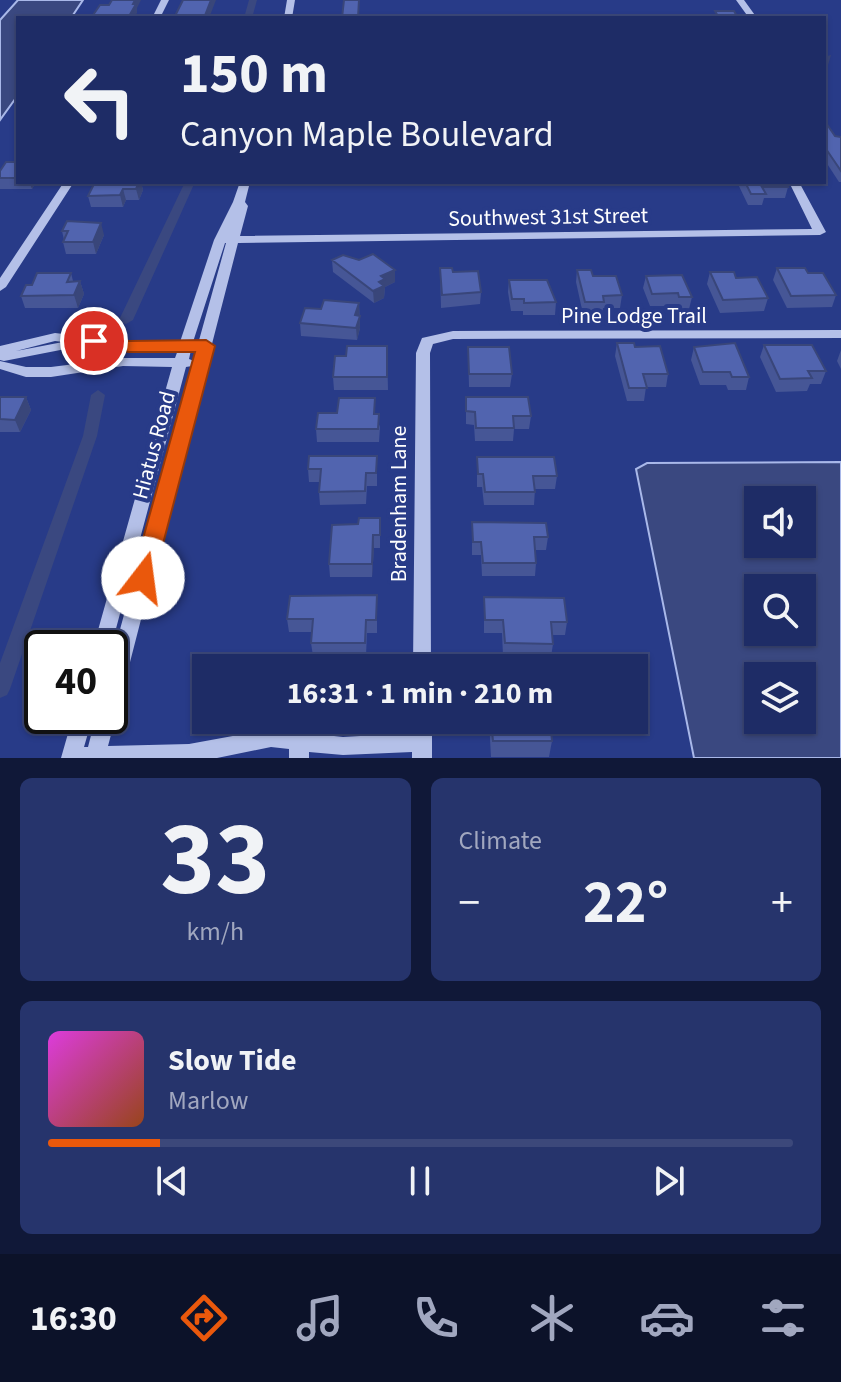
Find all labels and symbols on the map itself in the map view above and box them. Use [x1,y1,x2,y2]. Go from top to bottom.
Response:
street label: Southwest 31st Street [448,199,649,235]
street label: Pine Lodge Trail [561,300,707,332]
pin [60,307,128,375]
street label: Hiatus Road [124,388,184,503]
street label: Bradenham Lane [383,426,415,582]
position arrow [101,536,185,620]
speed limit sign: 40 [24,630,128,734]

